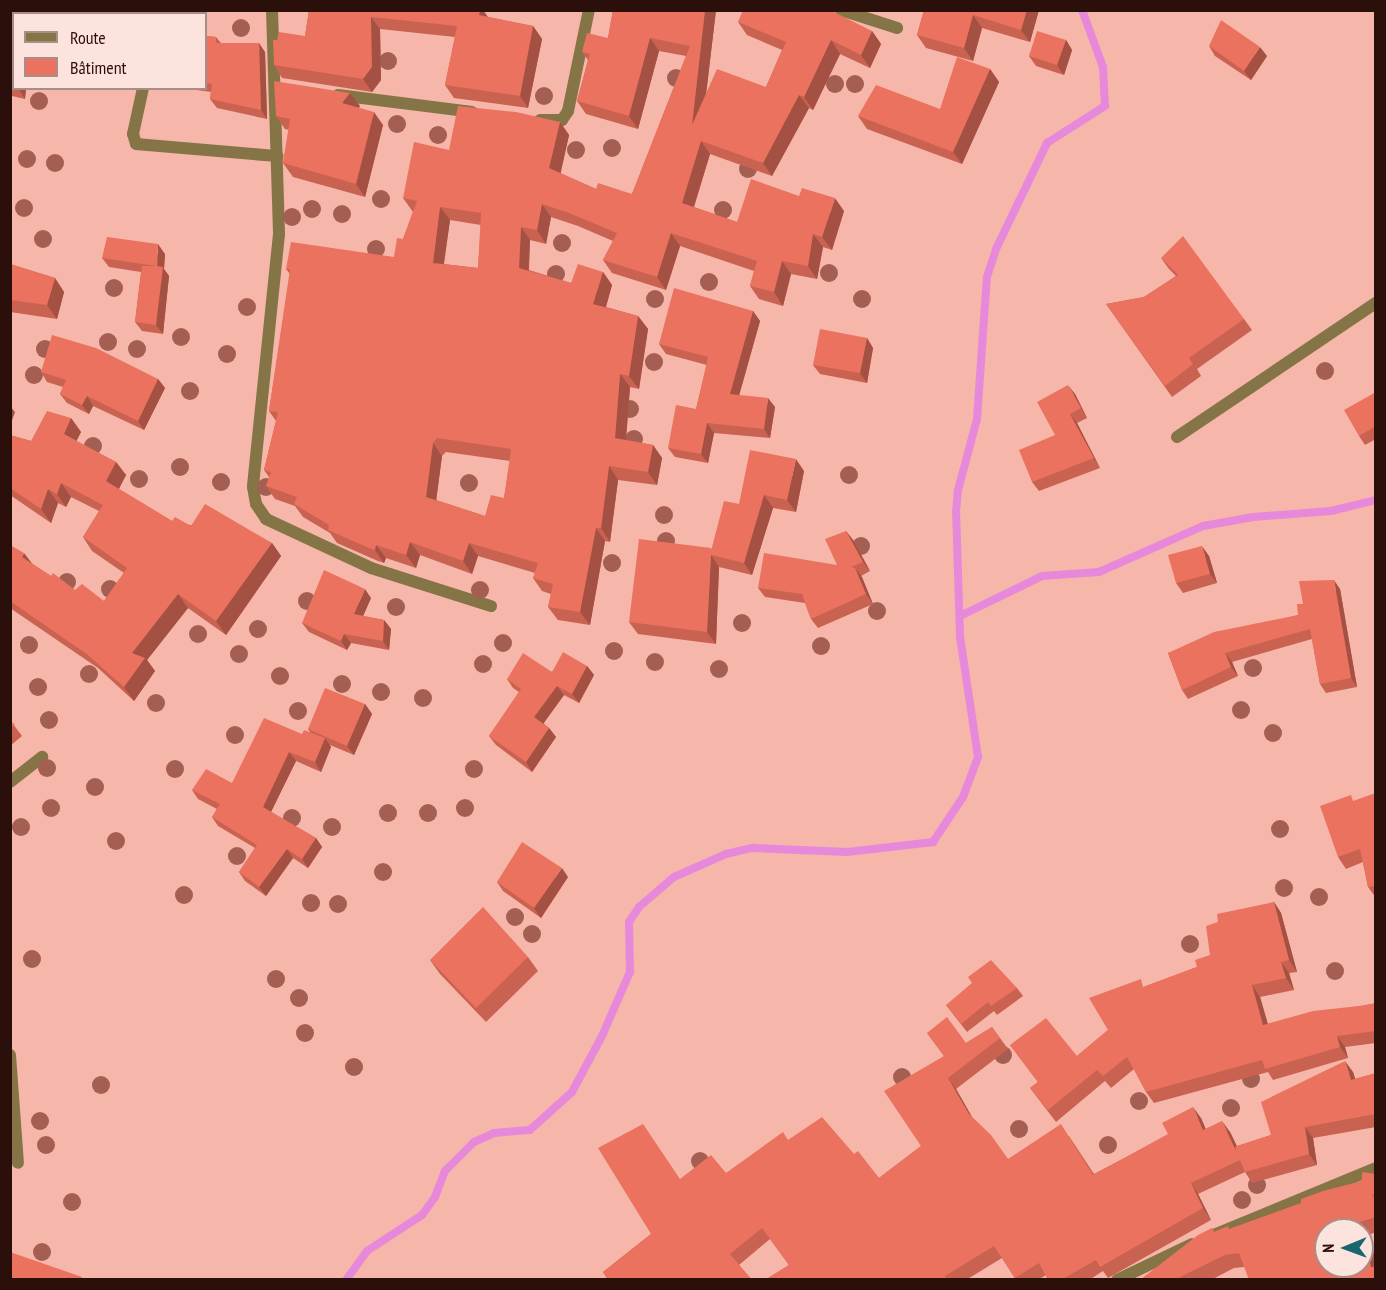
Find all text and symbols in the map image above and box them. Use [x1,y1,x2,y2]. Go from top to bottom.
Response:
legend [12,12,207,90]
text: Route [70,26,106,49]
text: Bâtiment [70,56,127,79]
north arrow [1314,1218,1374,1278]
text: N [1318,1244,1338,1253]

